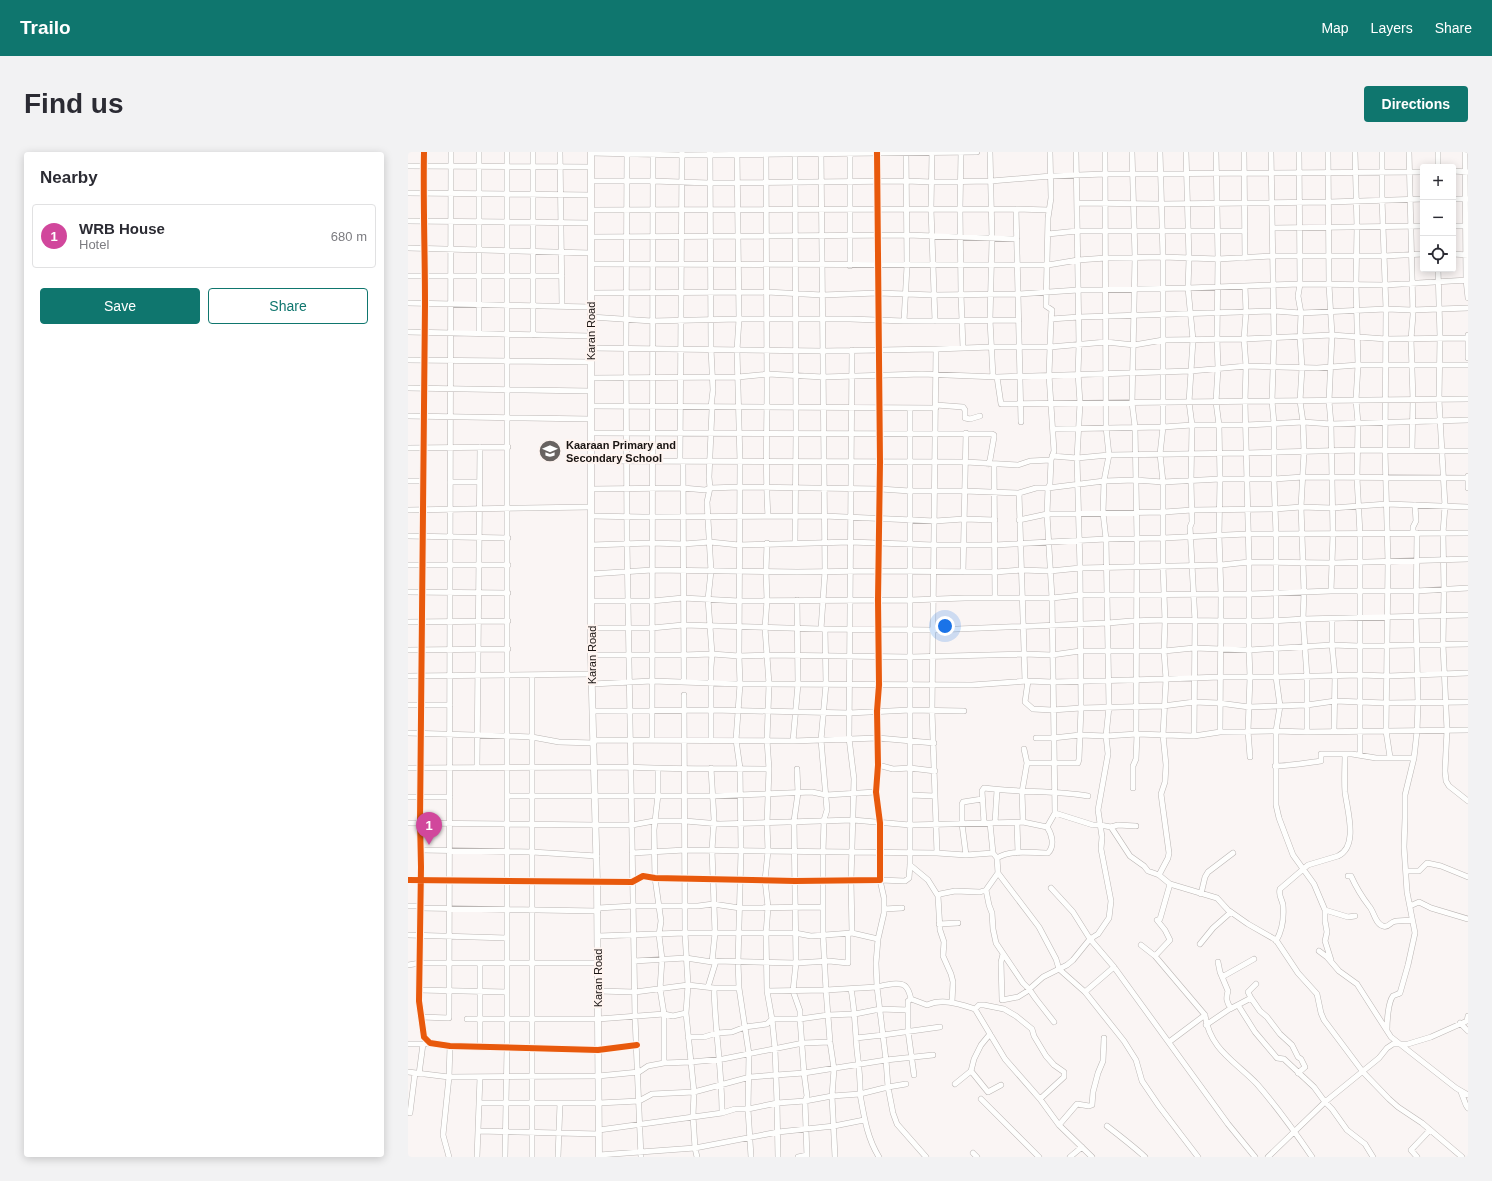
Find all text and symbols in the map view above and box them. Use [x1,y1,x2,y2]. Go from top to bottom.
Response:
text: Trailo [20,17,71,38]
text: Map [1321,20,1349,36]
text: Layers [1371,20,1413,36]
text: Share [1435,20,1472,36]
button: Directions [1364,86,1468,122]
text: Find us [24,88,124,119]
map controls [1420,164,1456,272]
button: + [1420,164,1456,200]
text: Nearby [40,168,98,187]
button: − [1420,200,1456,236]
text: WRB House [79,220,165,237]
text: 1 [50,229,58,244]
text: 680 m [331,229,367,244]
button: locate [1420,236,1456,272]
text: Hotel [79,237,109,252]
button: Save [40,288,200,324]
button: Share [208,288,368,324]
street label: Karan Road [585,302,597,360]
school or university icon: Kaaraan Primary and Secondary School [537,438,563,464]
place label: Kaaraan Primary and Secondary School [566,439,676,464]
your location [935,616,955,636]
street label: Karan Road [586,626,598,684]
pin: 1 [416,812,442,845]
street label: Karan Road [592,949,604,1007]

